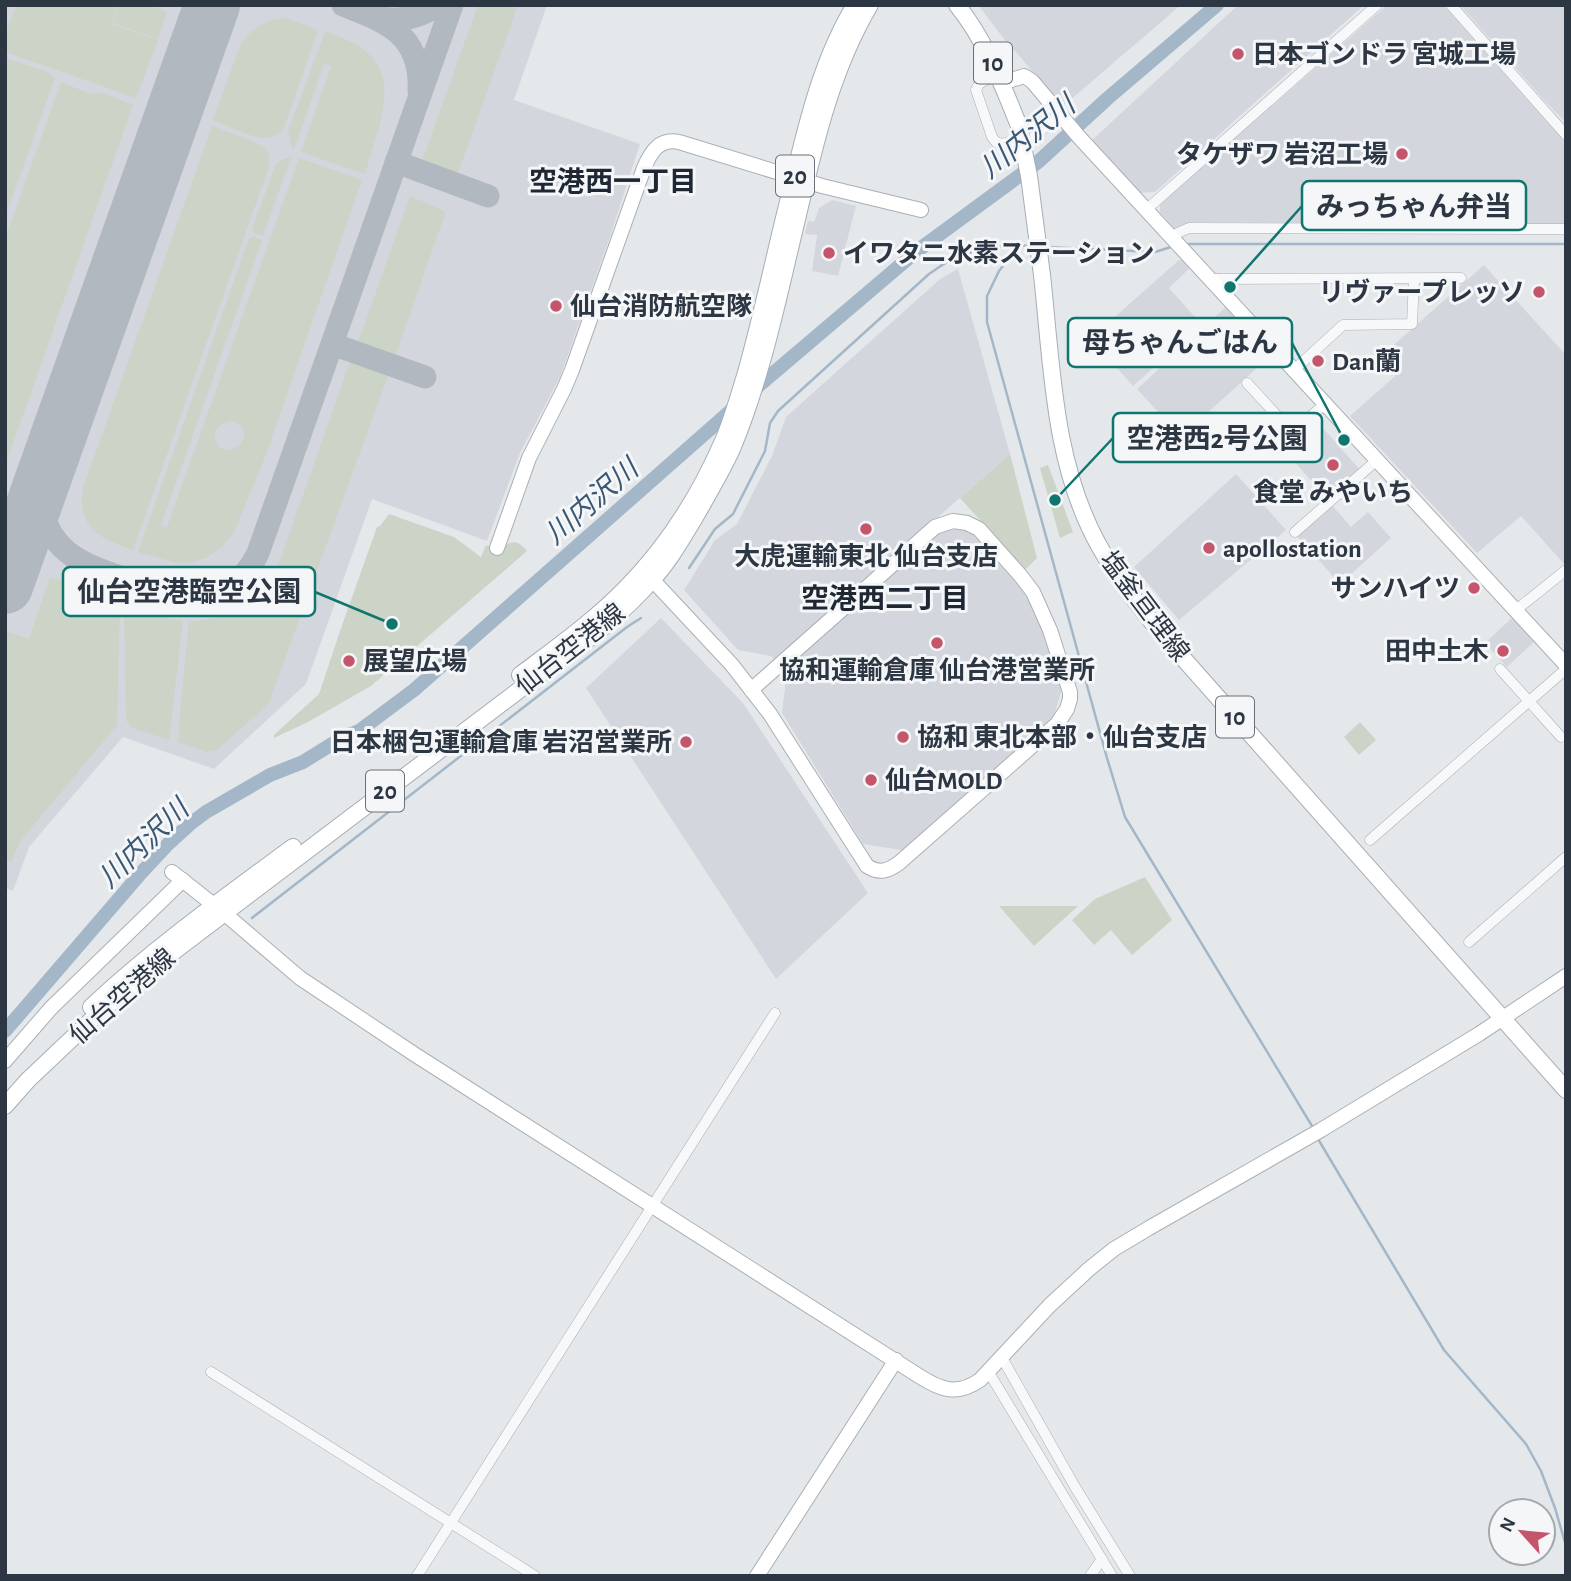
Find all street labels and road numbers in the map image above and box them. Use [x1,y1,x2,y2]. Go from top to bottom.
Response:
road number: 10 [974,42,1012,84]
road number: 20 [776,156,814,196]
street label: 塩釜亘理線 [1095,546,1195,666]
street label: 仙台空港線 [511,599,630,700]
road number: 10 [1216,696,1254,738]
road number: 20 [366,770,404,812]
street label: 仙台空港線 [64,944,180,1049]

